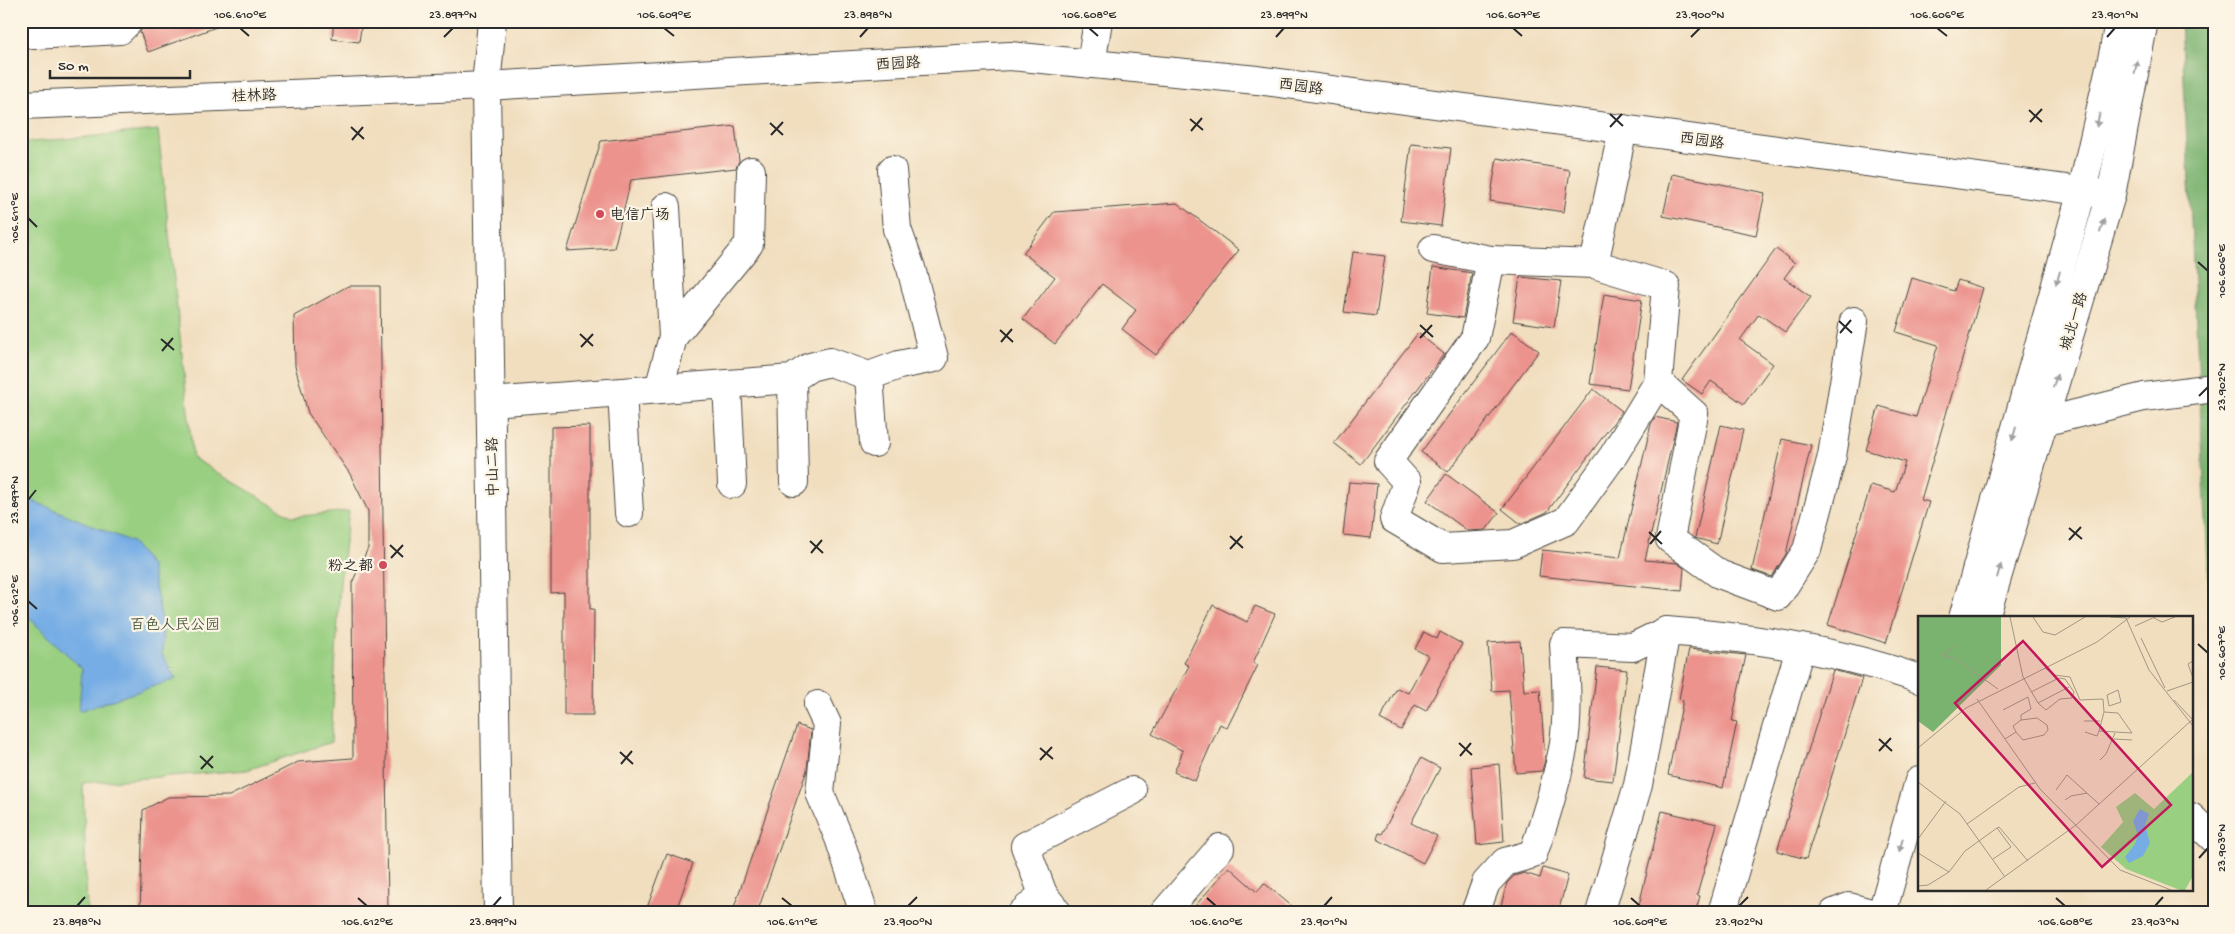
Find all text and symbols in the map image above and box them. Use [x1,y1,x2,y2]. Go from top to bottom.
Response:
text: 106.610°E [213,9,267,23]
text: 23.897°N [429,9,477,23]
text: 106.609°E [636,9,691,23]
text: 23.898°N [844,9,892,23]
text: 106.608°E [1061,9,1116,23]
text: 23.899°N [1260,9,1308,23]
text: 106.607°E [1485,9,1540,23]
text: 23.900°N [1676,9,1725,23]
text: 106.606°E [1909,9,1964,23]
text: 23.901°N [2092,9,2139,23]
scale bar [50,48,190,80]
street label: 西园路 [875,55,921,75]
text: 50 m [58,58,89,76]
one-way arrow [2132,59,2140,75]
street label: 西园路 [1277,76,1324,100]
street label: 桂林路 [231,86,277,107]
one-way arrow [2094,113,2102,128]
street label: 西园路 [1678,130,1725,154]
text: 106.611°E [9,192,23,244]
place label: 电信广场 [610,207,670,225]
marker: 电信广场 [594,208,606,220]
one-way arrow [2098,218,2106,233]
text: 106.606°E [2216,244,2230,299]
one-way arrow [2053,270,2061,285]
street label: 城北一路 [2058,290,2092,353]
text: 23.902°N [2216,363,2230,411]
one-way arrow [2051,374,2059,389]
one-way arrow [2009,427,2017,442]
street label: 中山二路 [484,437,504,497]
text: 23.897°N [9,476,23,524]
place label: 粉之都 [328,558,373,576]
marker: 粉之都 [377,559,389,571]
one-way arrow [1995,563,2003,579]
text: 106.612°E [9,575,23,628]
inset map [1918,616,2192,892]
park label: 百色人民公园 [130,617,220,635]
text: 106.607°E [2216,626,2230,681]
text: 23.903°N [2216,824,2230,872]
one-way arrow [1897,837,1905,852]
text: 23.898°N [53,916,101,930]
text: 106.612°E [340,916,393,930]
text: 23.899°N [469,916,517,930]
text: 106.611°E [766,916,818,930]
text: 23.900°N [884,916,933,930]
text: 106.610°E [1189,916,1243,930]
text: 23.901°N [1301,916,1348,930]
text: 106.609°E [1612,916,1667,930]
text: 23.902°N [1715,916,1763,930]
text: 106.608°E [2037,916,2092,930]
text: 23.903°N [2131,916,2179,930]

